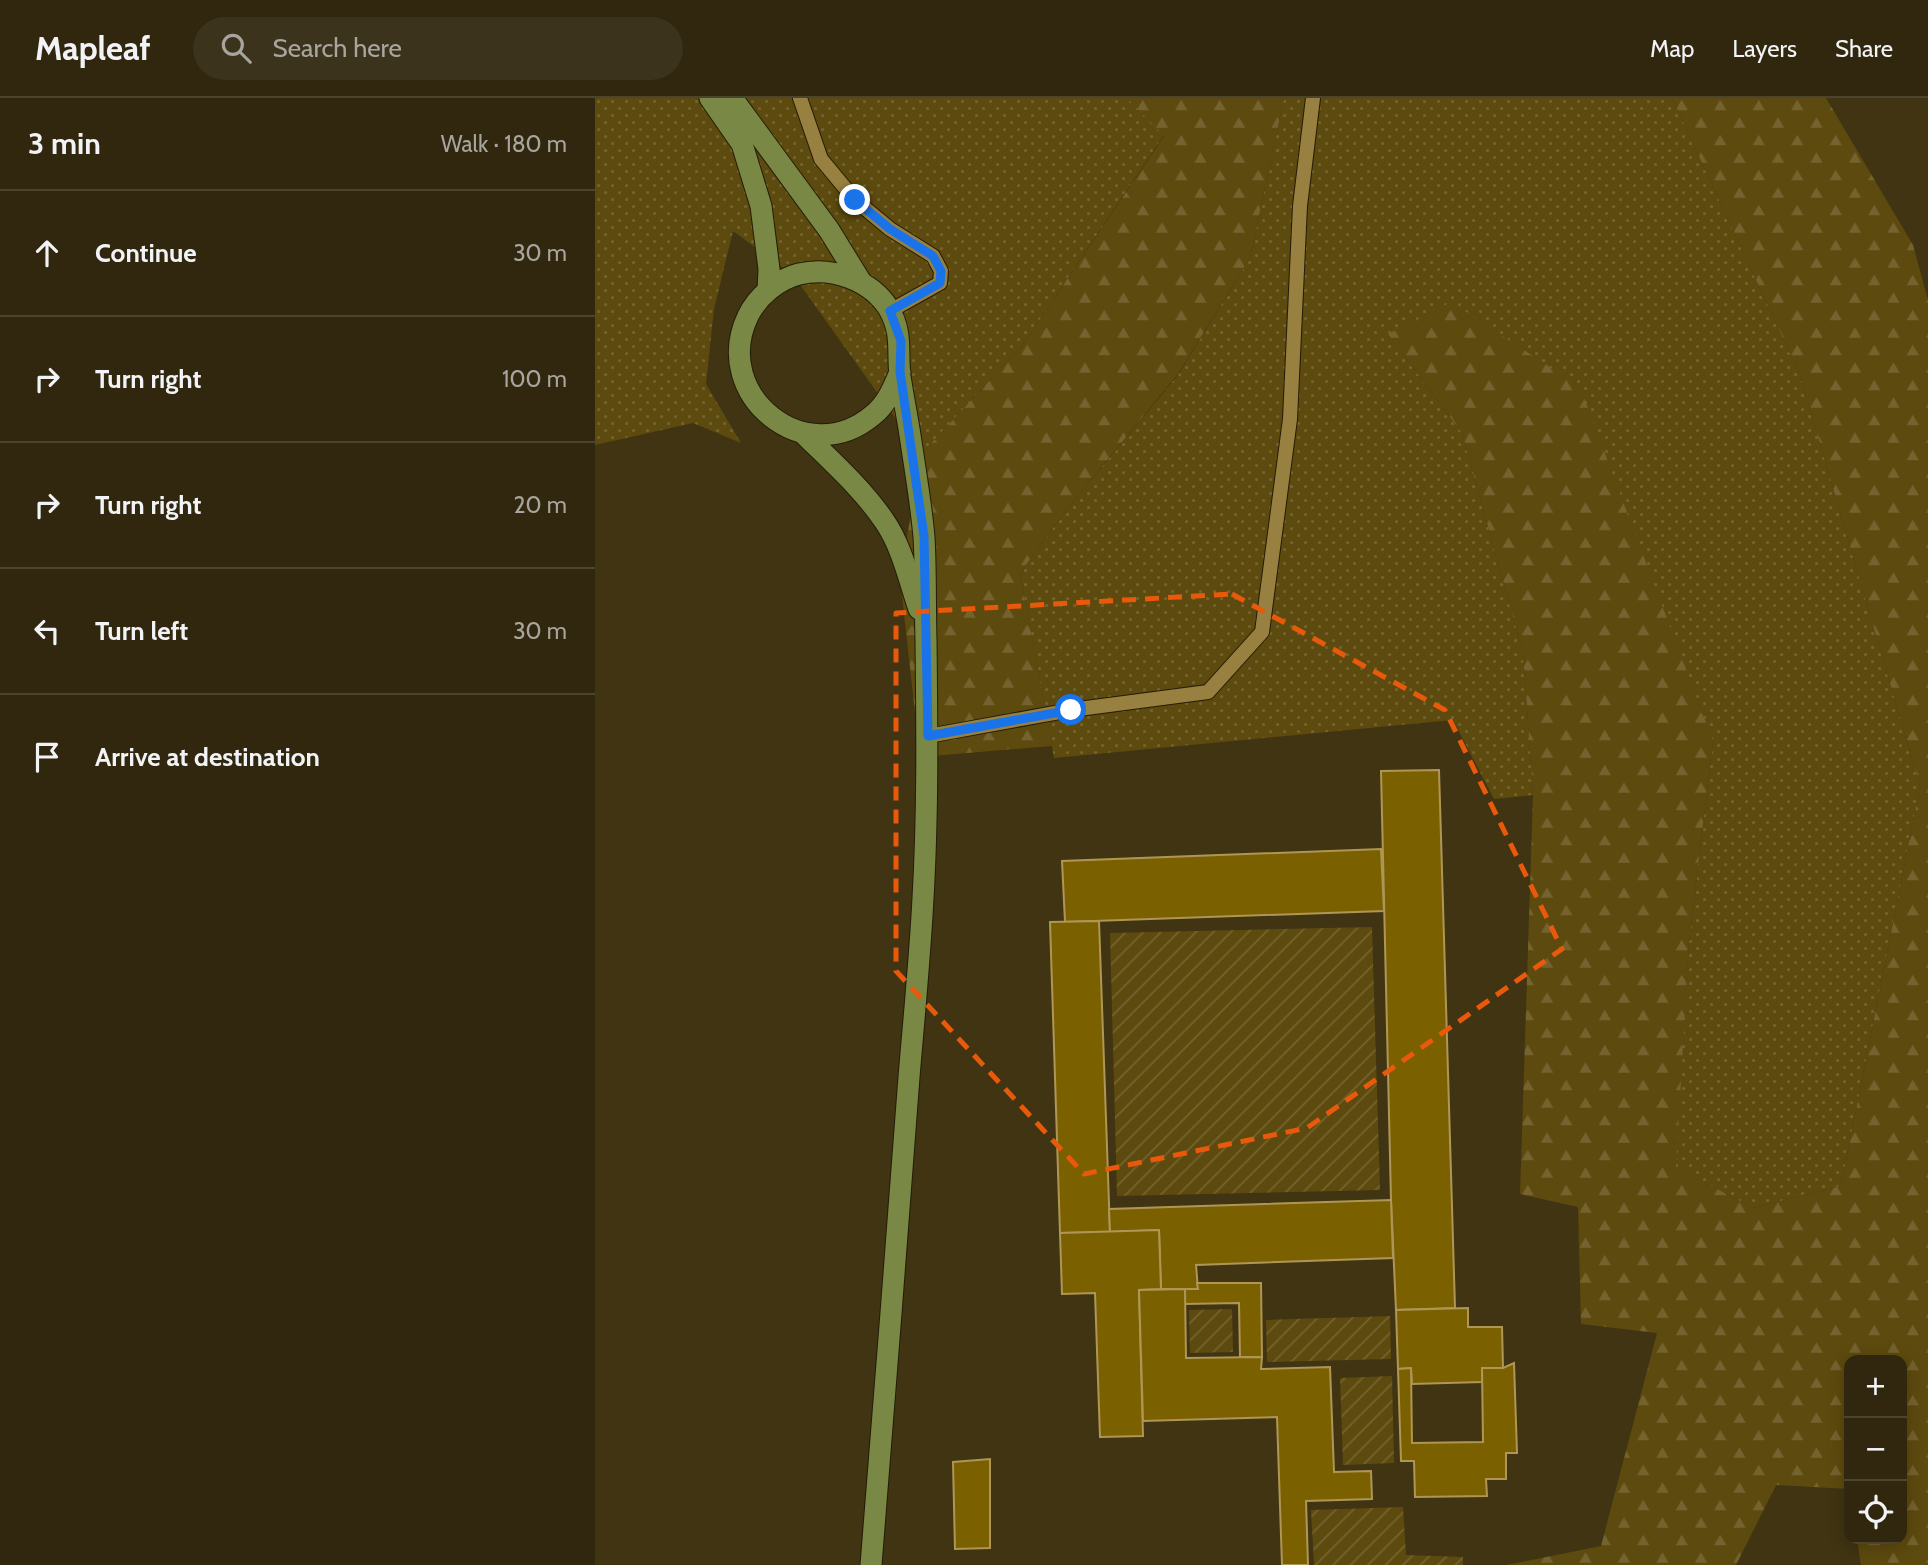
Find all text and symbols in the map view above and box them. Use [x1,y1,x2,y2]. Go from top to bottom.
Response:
search box [193,17,683,80]
text: Mapleaf [35,28,151,68]
icon: search [217,29,255,67]
text: Search here [273,32,402,64]
text: Map [1650,34,1694,63]
text: Layers [1732,34,1797,63]
text: Share [1835,34,1893,63]
text: 3 min [28,125,101,162]
text: Walk · 180 m [441,130,567,158]
route end [839,184,870,215]
icon: ahead [28,234,66,272]
text: Continue [95,237,197,269]
text: 30 m [513,239,567,267]
icon: right [28,360,66,398]
text: Turn right [95,363,201,395]
text: 100 m [502,365,567,393]
icon: right [28,486,66,524]
text: Turn right [95,489,201,521]
text: 20 m [514,491,567,519]
icon: left [28,612,66,650]
text: Turn left [95,615,188,647]
text: 30 m [513,617,567,645]
route start [1055,694,1086,725]
icon: arrive [28,738,66,776]
text: Arrive at destination [95,741,320,773]
map controls [1844,1355,1907,1544]
button: + [1844,1355,1907,1418]
button: − [1844,1418,1907,1481]
button: locate [1844,1481,1907,1544]

